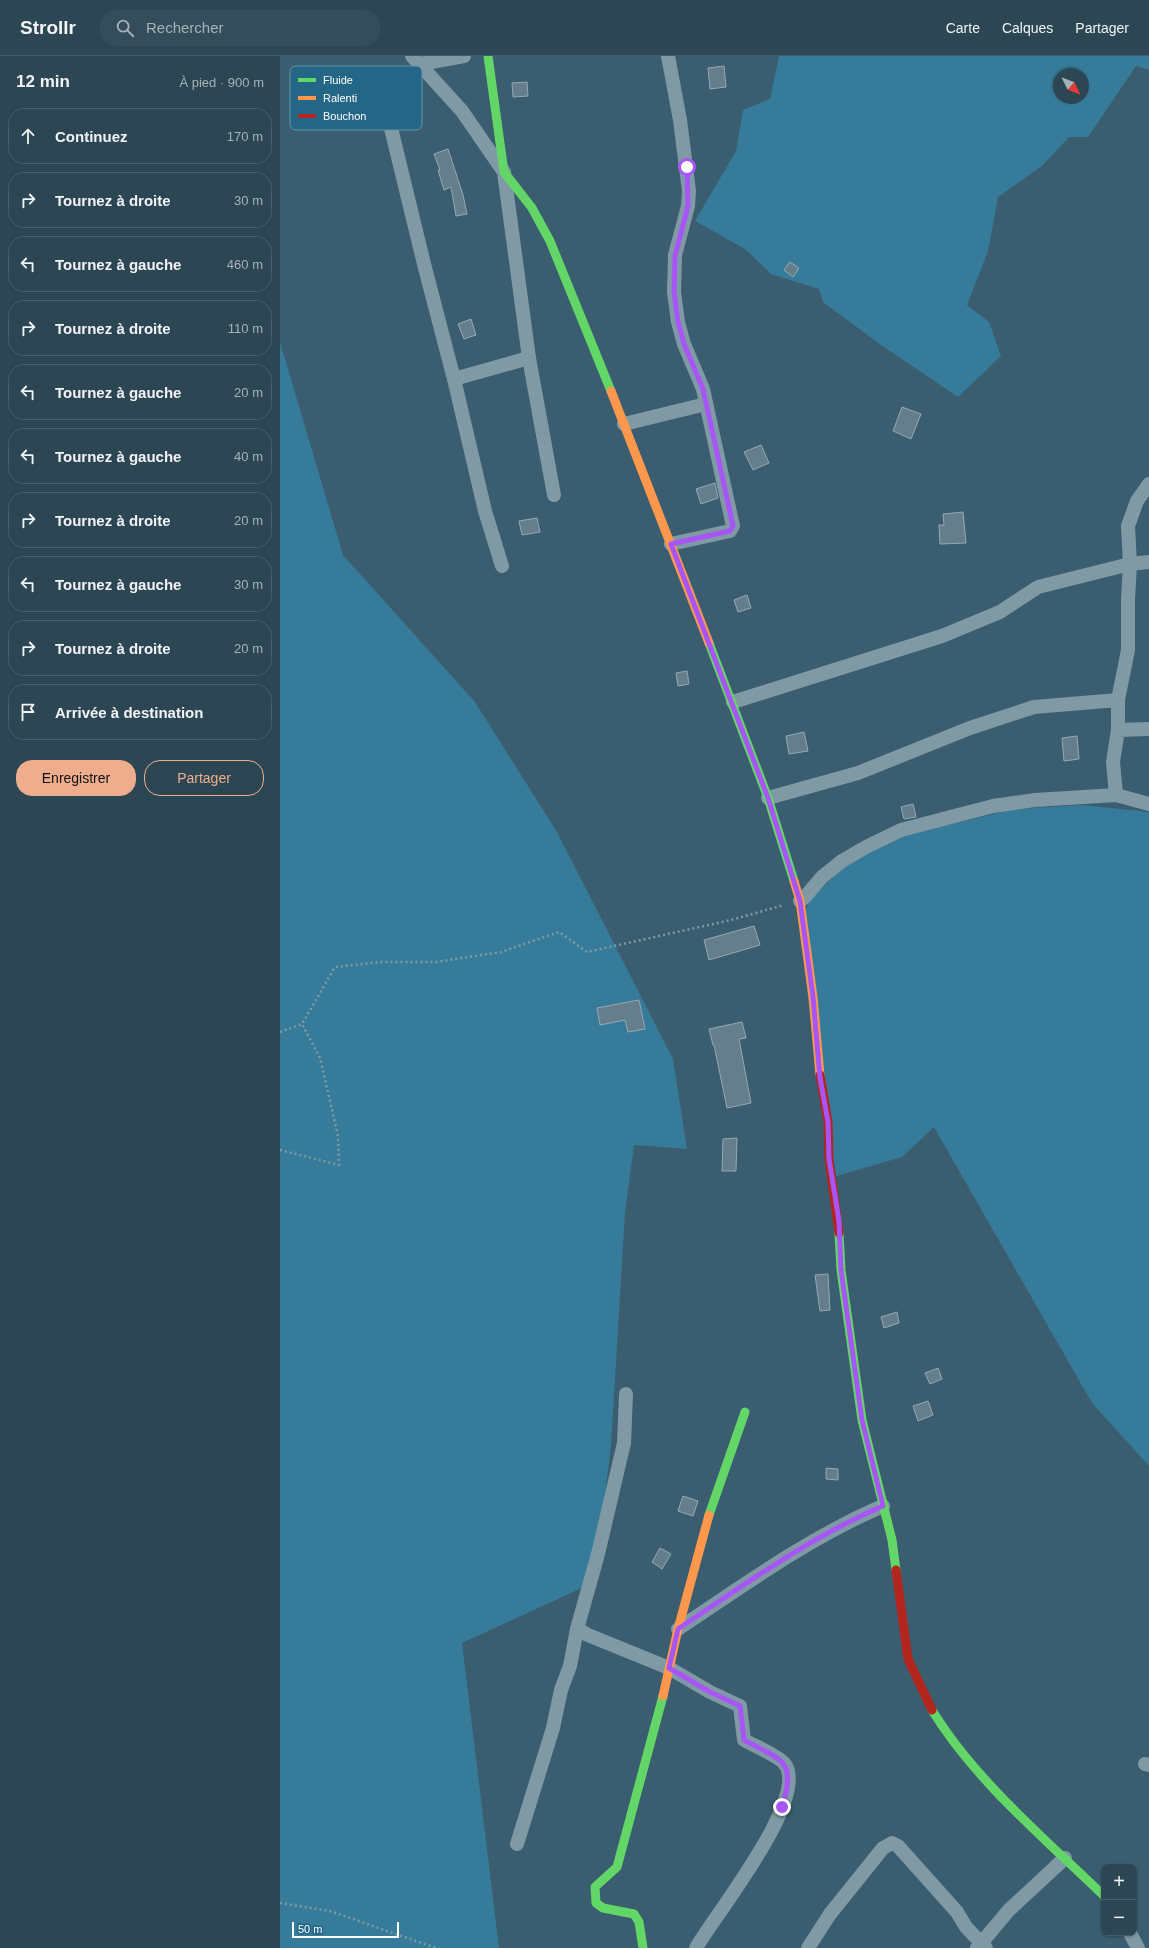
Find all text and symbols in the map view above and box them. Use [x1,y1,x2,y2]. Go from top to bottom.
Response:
search box [100,10,380,46]
text: Strollr [20,17,76,38]
icon: search [114,17,136,39]
text: Rechercher [146,19,224,36]
text: Carte [946,20,980,36]
text: Calques [1002,20,1053,36]
text: Partager [1075,20,1129,36]
legend [290,66,422,130]
north arrow [1053,68,1089,104]
text: 12 min [16,72,70,91]
text: Fluide [323,74,353,86]
text: À pied · 900 m [179,75,264,90]
text: Ralenti [323,92,357,104]
text: Bouchon [323,110,366,122]
icon: ahead [17,125,39,147]
text: Continuez [55,128,128,145]
text: 170 m [227,129,263,144]
route start [678,158,696,176]
icon: right [17,189,39,211]
text: Tournez à droite [55,192,171,209]
text: 30 m [234,193,263,208]
icon: left [17,253,39,275]
text: Tournez à gauche [55,256,181,273]
text: 460 m [227,257,263,272]
icon: right [17,317,39,339]
text: Tournez à droite [55,320,171,337]
text: 110 m [228,321,263,336]
icon: left [17,381,39,403]
text: Tournez à gauche [55,384,181,401]
text: 20 m [234,385,263,400]
icon: left [17,445,39,467]
text: Tournez à gauche [55,448,181,465]
text: 40 m [234,449,263,464]
icon: right [17,509,39,531]
text: Tournez à droite [55,512,171,529]
text: 20 m [234,513,263,528]
icon: left [17,573,39,595]
text: Tournez à gauche [55,576,181,593]
text: 30 m [234,577,263,592]
icon: right [17,637,39,659]
text: Tournez à droite [55,640,171,657]
text: 20 m [234,641,263,656]
icon: arrive [17,701,39,723]
text: Arrivée à destination [55,704,203,721]
button: Enregistrer [16,760,136,796]
button: Partager [144,760,264,796]
route end [773,1798,791,1816]
map controls [1101,1864,1137,1936]
button: + [1101,1864,1137,1900]
button: − [1101,1900,1137,1936]
scale bar [292,1920,399,1939]
text: 50 m [298,1923,322,1935]

